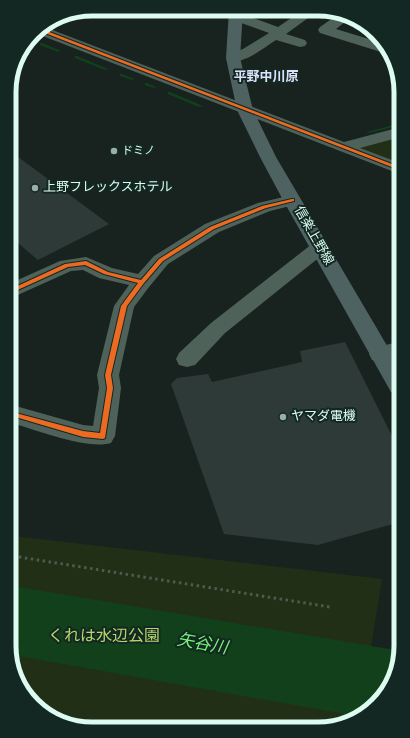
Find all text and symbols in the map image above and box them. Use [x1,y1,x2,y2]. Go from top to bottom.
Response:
district label: 平野中川原 [233,69,299,86]
place label: ドミノ [122,144,155,158]
marker: ドミノ [109,146,119,156]
place label: 上野フレックスホテル [43,180,173,196]
marker: 上野フレックスホテル [30,183,40,193]
street label: 信楽上野線 [290,203,337,268]
place label: ヤマダ電機 [291,408,356,425]
marker: ヤマダ電機 [278,412,288,422]
park label: くれは水辺公園 [48,627,160,647]
water label: 矢谷川 [175,630,231,661]

